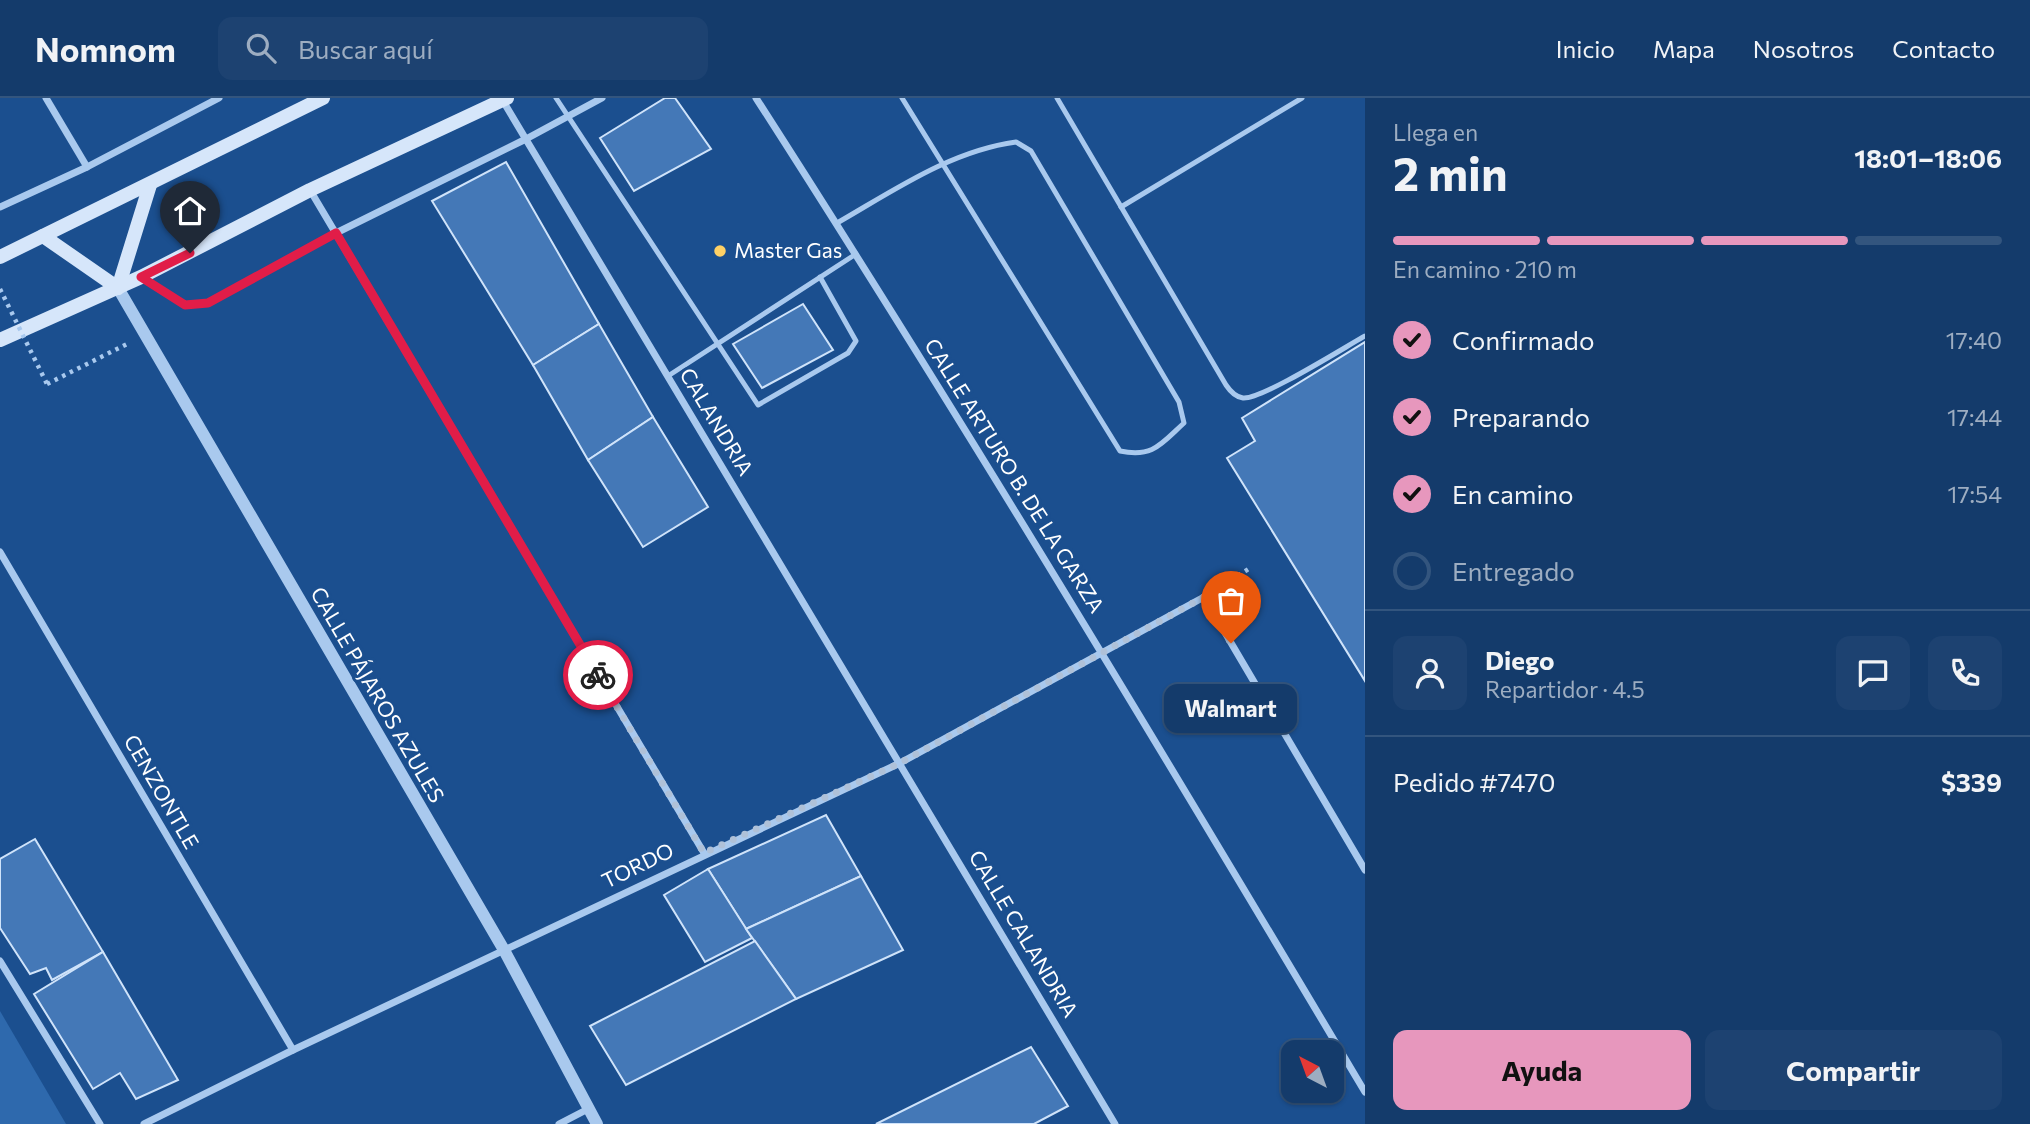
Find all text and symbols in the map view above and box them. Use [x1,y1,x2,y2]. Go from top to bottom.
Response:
search box [218,17,708,80]
text: Nomnom [35,28,176,69]
icon: search [242,29,280,67]
text: Buscar aquí [298,33,433,64]
text: Inicio [1556,34,1615,63]
text: Mapa [1653,34,1715,63]
text: Nosotros [1753,34,1854,63]
text: Contacto [1892,34,1995,63]
text: Llega en [1393,118,1478,146]
text: 18:01–18:06 [1854,142,2002,173]
text: 2 min [1393,144,1508,200]
pin [160,181,220,253]
icon: home [171,192,209,230]
place label: Master Gas [734,237,842,262]
marker: Master Gas [712,243,728,259]
text: En camino · 210 m [1393,255,1577,283]
icon: check [1393,321,1431,359]
text: Confirmado [1452,324,1594,355]
text: 17:40 [1946,326,2002,354]
street label: CALLE ARTURO B. DE LA GARZA [920,333,1110,617]
street label: CALANDRIA [675,363,759,480]
icon: check [1393,398,1431,436]
text: Preparando [1452,401,1590,432]
text: 17:44 [1947,403,2002,431]
icon: check [1393,475,1431,513]
text: En camino [1452,478,1574,509]
text: 17:54 [1948,480,2002,508]
text: Entregado [1452,555,1575,586]
pin [1201,571,1261,643]
street label: CALLE PÁJAROS AZULES [306,582,450,806]
icon: bag [1212,582,1250,620]
button: person [1393,636,1467,710]
button: chat [1836,636,1910,710]
button: phone [1928,636,2002,710]
courier [563,640,633,710]
text: Diego [1485,644,1555,675]
icon: bike [579,656,617,694]
text: Repartidor · 4.5 [1485,675,1645,703]
callout: Walmart [1164,685,1298,734]
text: Walmart [1184,694,1277,722]
street label: CENZONTLE [120,730,205,853]
text: Pedido #7470 [1393,766,1555,797]
text: $339 [1941,766,2002,797]
street label: TORDO [597,837,677,893]
street label: CALLE CALANDRIA [965,845,1084,1021]
button: Ayuda [1393,1030,1691,1110]
button: Compartir [1705,1030,2002,1110]
north arrow [1281,1040,1344,1102]
map controls [1281,1040,1344,1103]

